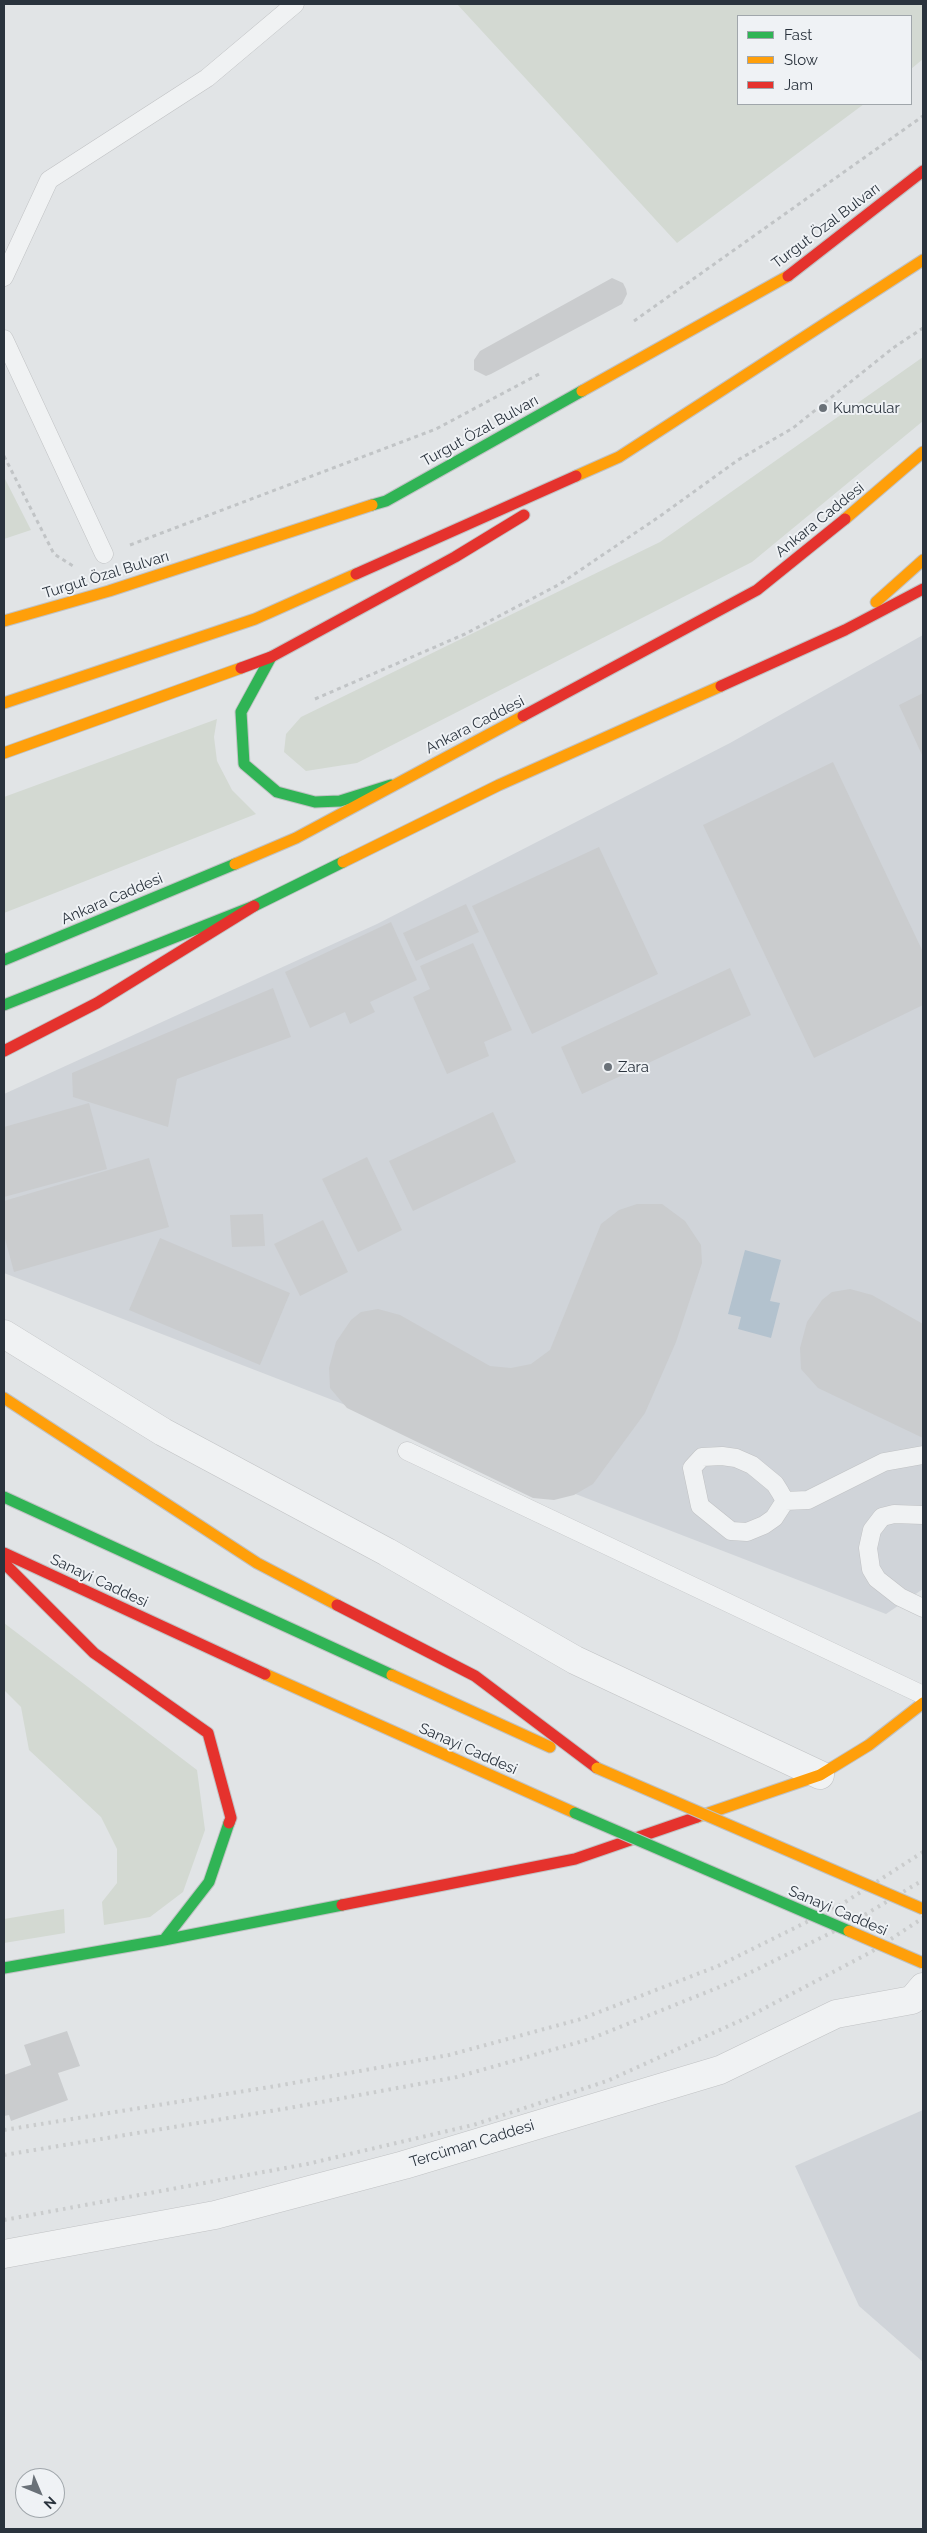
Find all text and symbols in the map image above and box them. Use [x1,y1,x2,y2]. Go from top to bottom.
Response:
legend [737,15,912,105]
text: Fast [784,26,812,44]
text: Slow [784,51,818,69]
text: Jam [784,76,813,94]
street label: Turgut Özal Bulvarı [768,179,884,273]
street label: Turgut Özal Bulvarı [418,391,542,471]
place label: Kumcular [833,399,900,417]
marker: Kumcular [817,402,829,414]
street label: Ankara Caddesi [772,479,868,561]
street label: Turgut Özal Bulvarı [41,547,171,603]
street label: Ankara Caddesi [423,692,527,758]
street label: Ankara Caddesi [58,869,166,929]
place label: Zara [618,1058,649,1076]
marker: Zara [602,1061,614,1073]
street label: Sanayi Caddesi [47,1551,151,1611]
street label: Sanayi Caddesi [416,1719,520,1779]
street label: Sanayi Caddesi [786,1882,890,1940]
street label: Tercüman Caddesi [407,2116,537,2172]
north arrow [15,2468,65,2518]
text: N [40,2493,59,2512]

